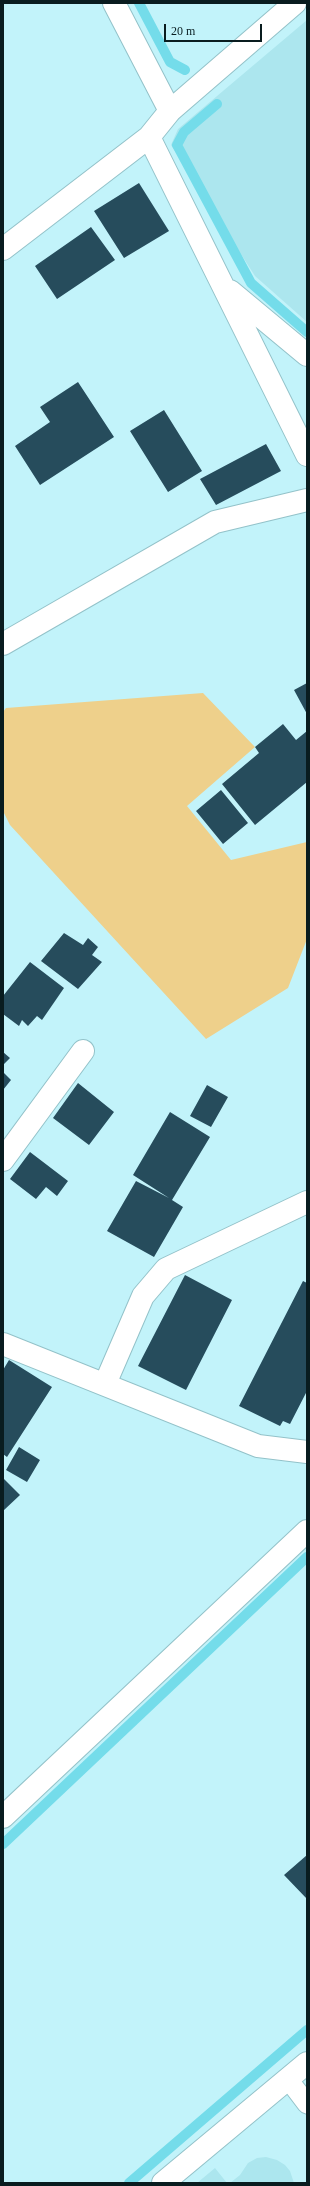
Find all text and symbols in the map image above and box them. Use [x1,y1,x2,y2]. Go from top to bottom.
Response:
scale bar [166,16,264,42]
text: 20 m [171,24,195,38]

